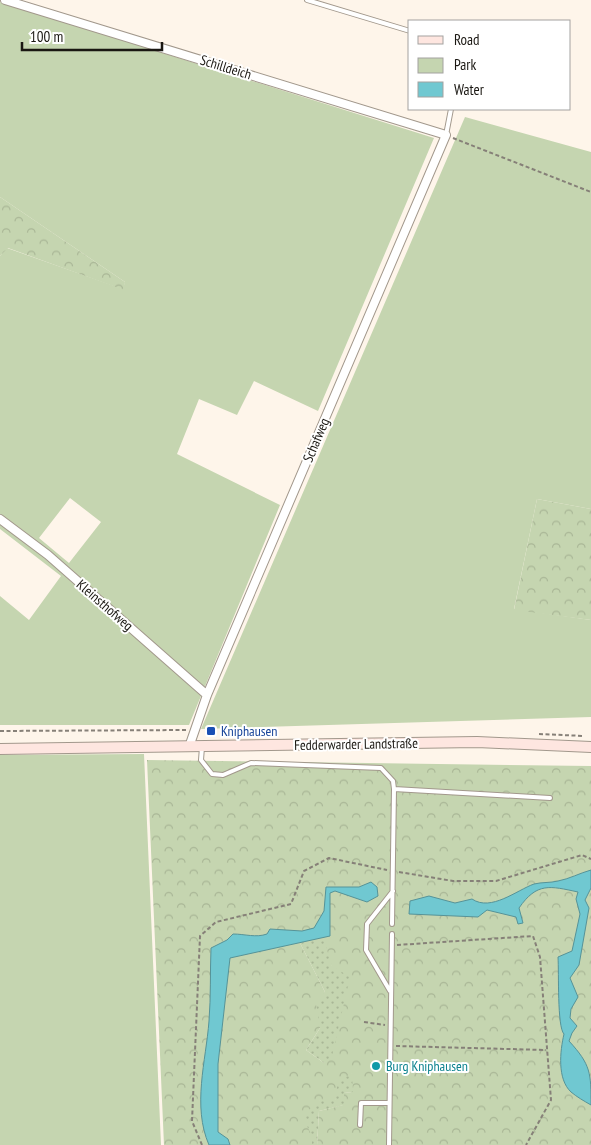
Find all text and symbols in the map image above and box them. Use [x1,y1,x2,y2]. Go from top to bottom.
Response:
scale bar [22,20,162,52]
legend [408,20,571,110]
text: 100 m [30,27,63,46]
text: Road [454,30,480,49]
street label: Schilldeich [198,51,254,83]
text: Park [454,55,476,74]
text: Water [454,80,485,99]
street label: Schafweg [299,415,333,465]
street label: Kleinsthofweg [73,575,137,635]
place label: Kniphausen [221,722,277,740]
marker: Kniphausen [205,725,217,737]
street label: Fedderwarder Landstraße [294,734,418,754]
place label: Burg Kniphausen [386,1057,468,1075]
marker: Burg Kniphausen [370,1060,382,1072]

